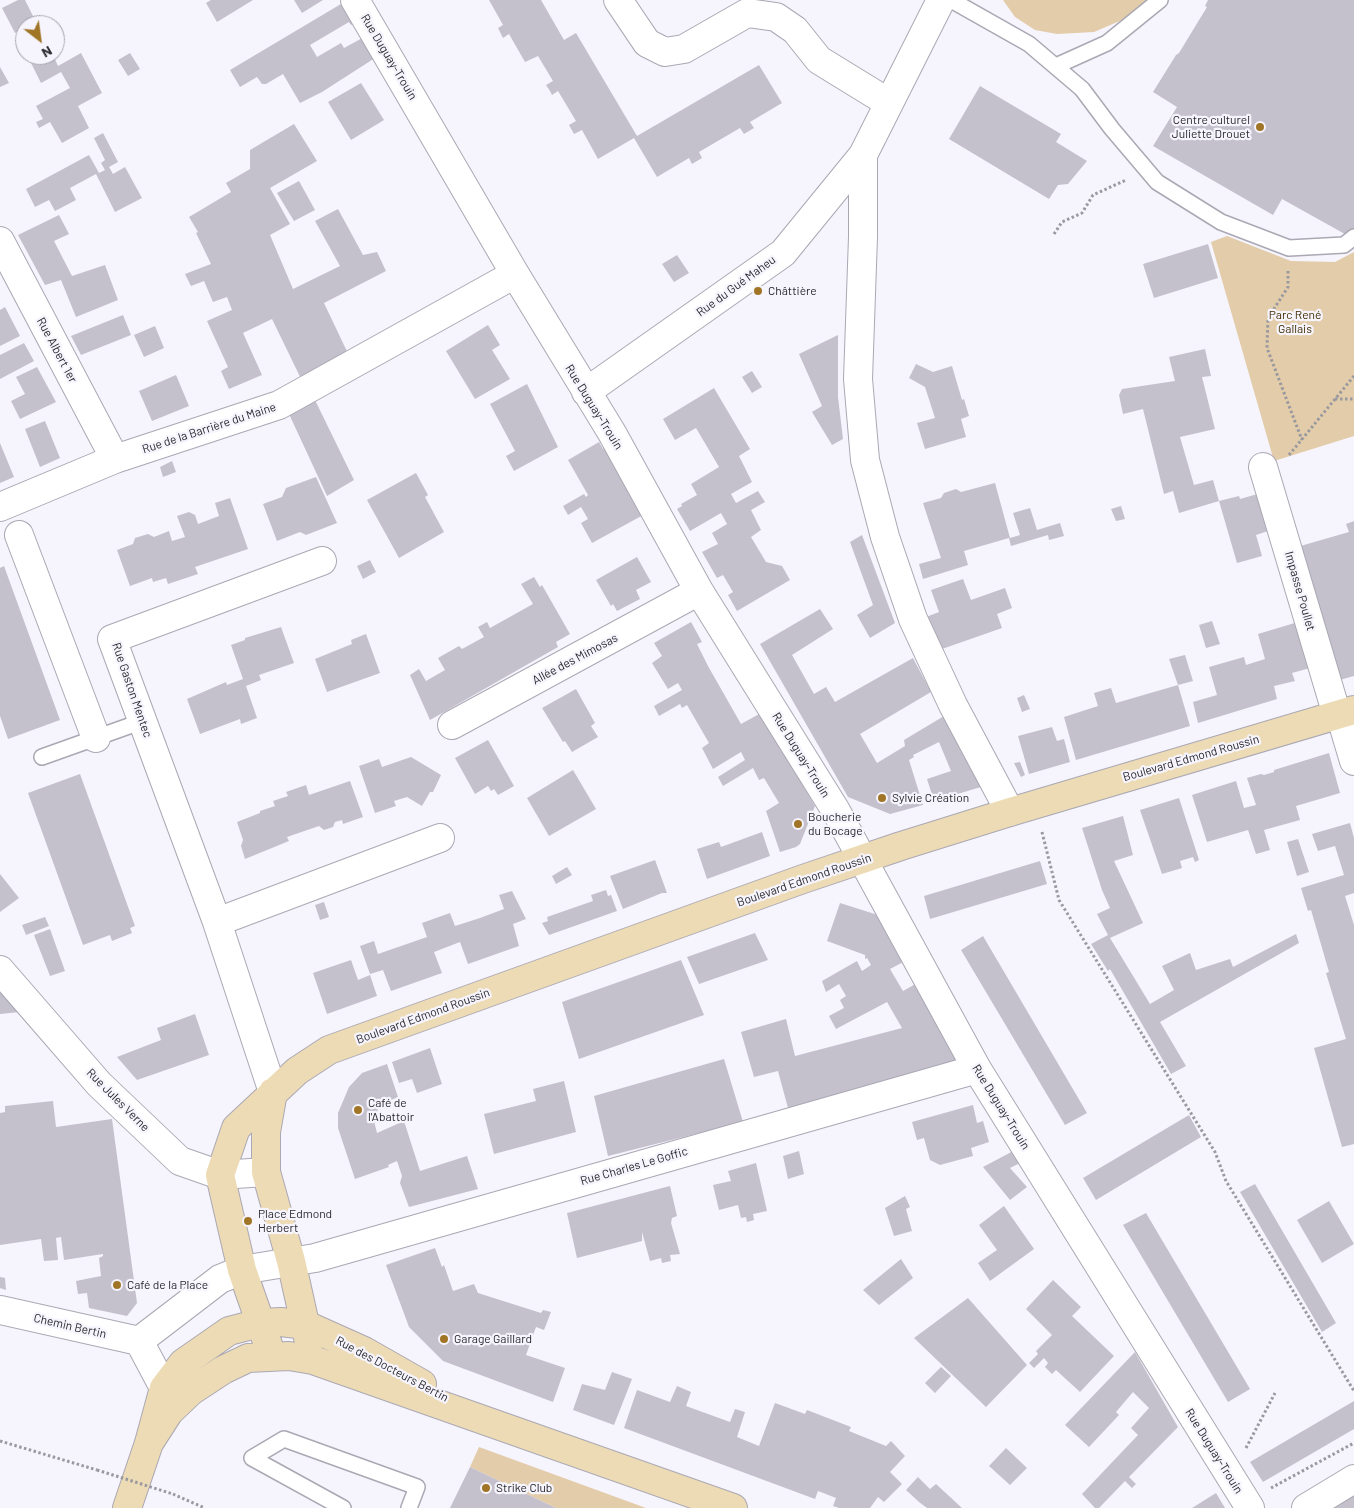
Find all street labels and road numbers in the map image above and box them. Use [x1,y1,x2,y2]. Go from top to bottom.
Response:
street label: Rue Duguay-Trouin [358,11,420,103]
street label: Rue du Gué Maheu [694,252,778,320]
street label: Rue Albert 1er [34,315,80,385]
street label: Rue Duguay-Trouin [562,362,626,452]
street label: Rue de la Barrière du Maine [140,400,278,456]
street label: Impasse Poullet [1282,550,1318,632]
street label: Allée des Mimosas [530,630,620,688]
street label: Rue Gaston Mentec [109,641,155,739]
street label: Rue Duguay-Trouin [769,710,833,800]
street label: Boulevard Edmond Roussin [1121,732,1261,784]
street label: Boulevard Edmond Roussin [735,850,873,910]
street label: Boulevard Edmond Roussin [354,985,492,1047]
street label: Rue Duguay-Trouin [969,1062,1033,1152]
street label: Rue Jules Verne [84,1066,152,1134]
street label: Rue Charles Le Goffic [579,1144,689,1188]
street label: Chemin Bertin [32,1311,108,1341]
street label: Rue des Docteurs Bertin [333,1333,451,1405]
street label: Rue Duguay-Trouin [1182,1406,1246,1496]

